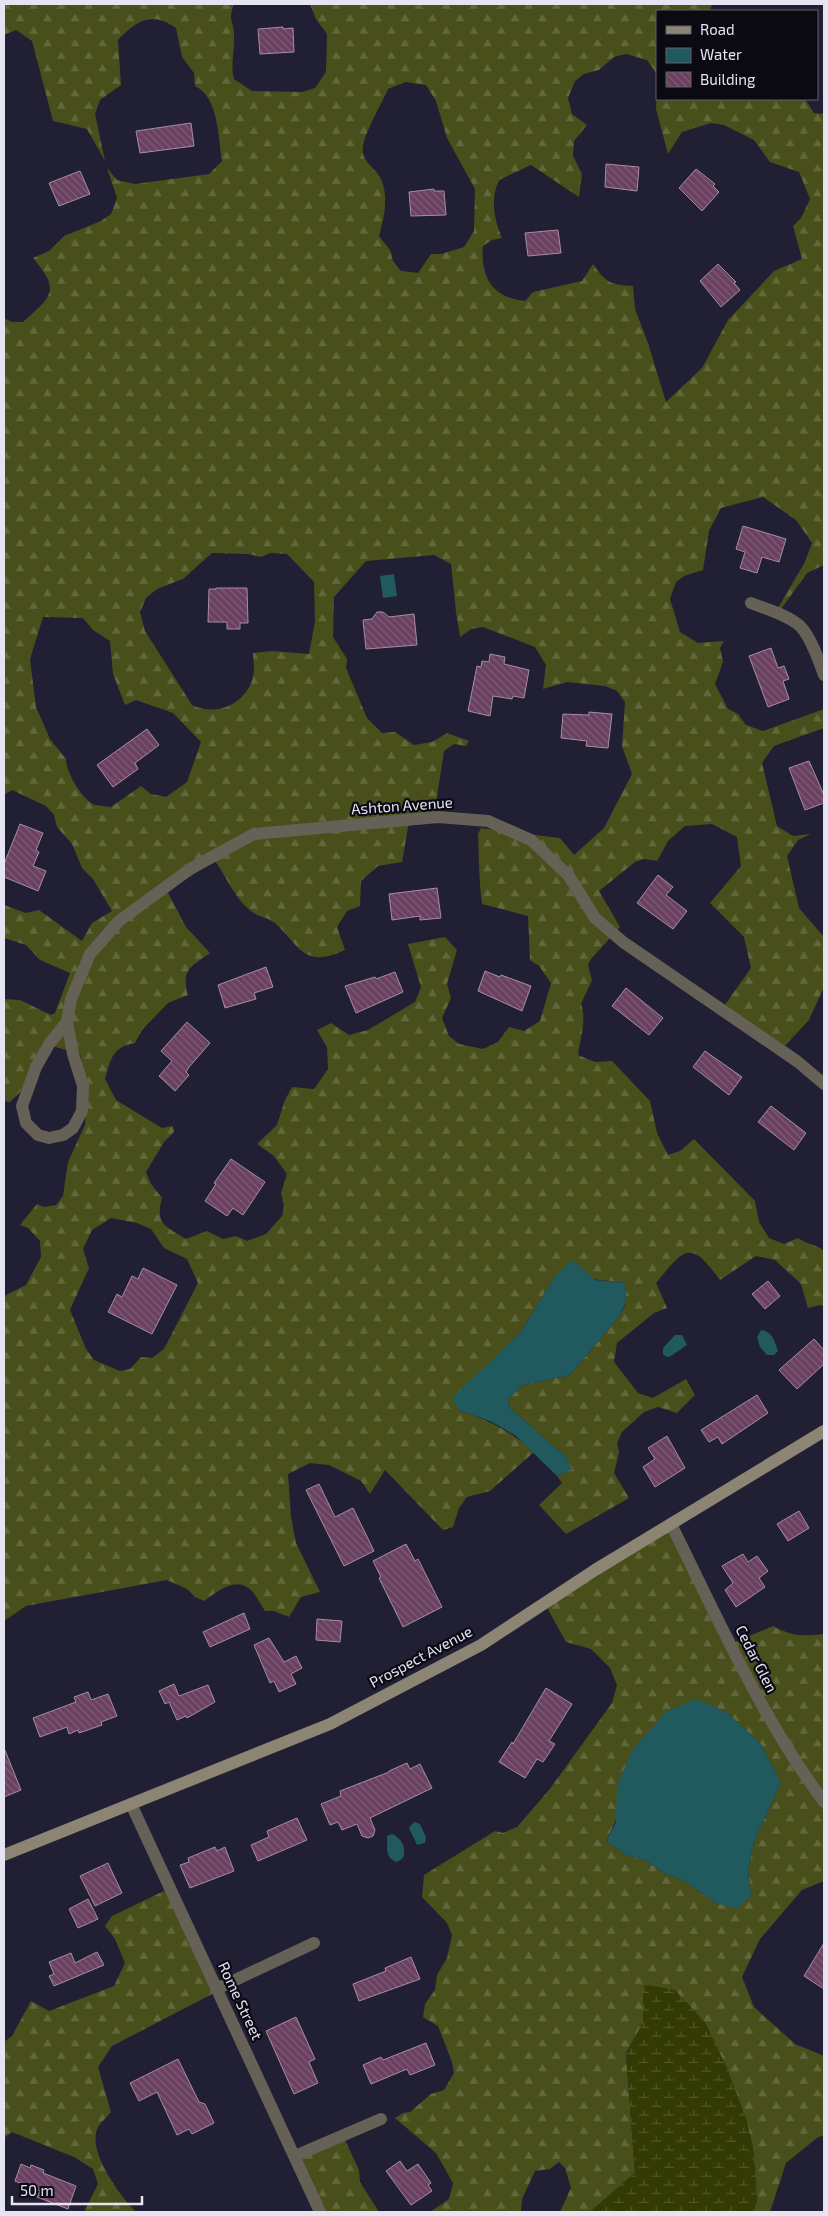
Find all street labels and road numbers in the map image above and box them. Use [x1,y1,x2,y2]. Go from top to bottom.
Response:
street label: Ashton Avenue [350,792,453,818]
street label: Prospect Avenue [366,1621,475,1691]
street label: Cedar Glen [732,1622,782,1695]
street label: Rome Street [215,1959,267,2043]

